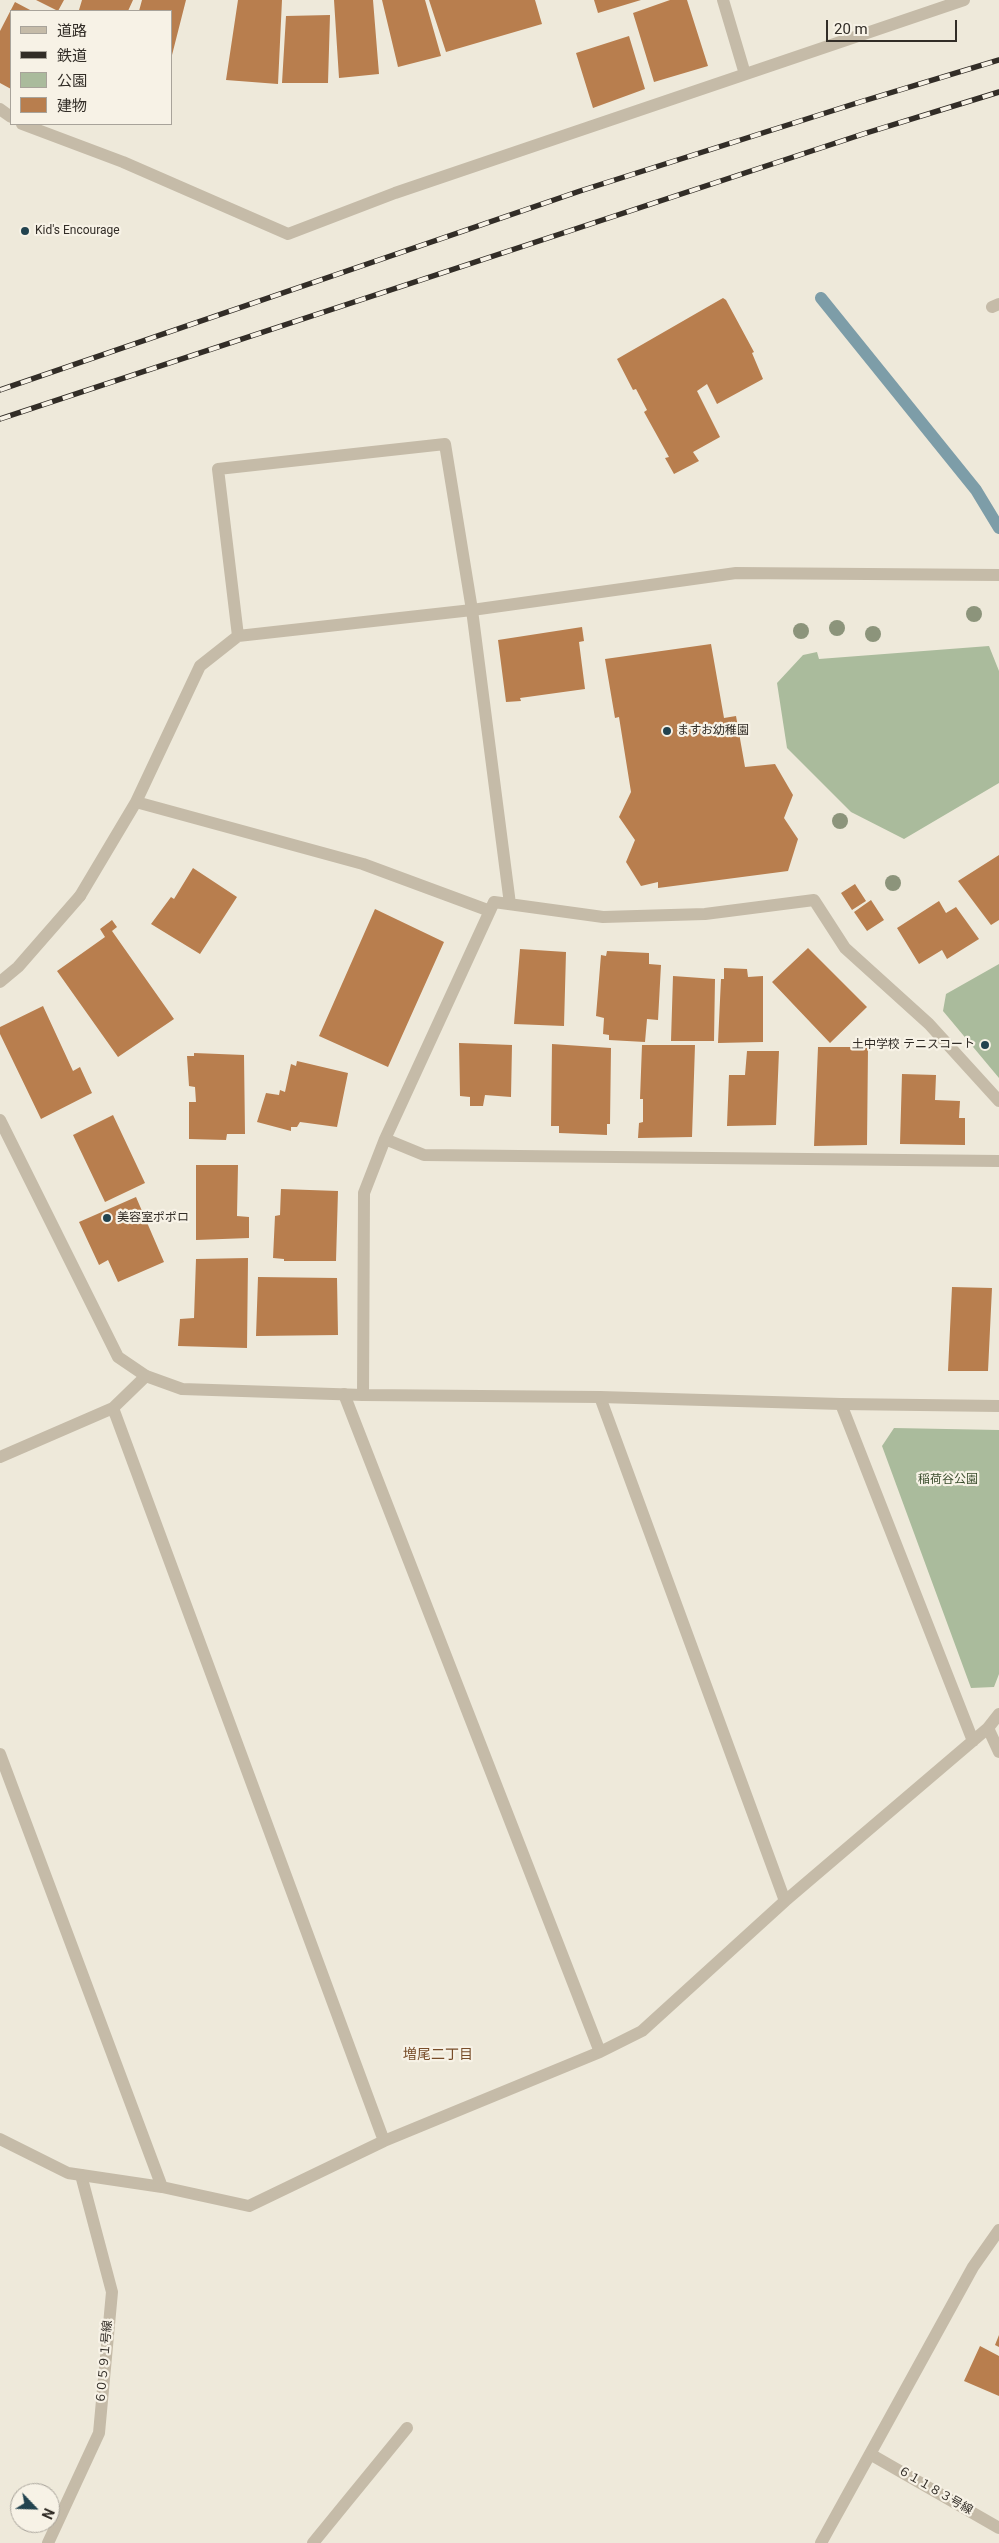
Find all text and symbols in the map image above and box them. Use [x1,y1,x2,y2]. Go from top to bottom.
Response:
legend [10,10,172,125]
scale bar [829,10,960,42]
text: 20 m [834,20,868,38]
text: 道路 [57,22,87,40]
text: 鉄道 [57,47,87,65]
text: 公園 [57,72,87,90]
text: 建物 [57,97,87,115]
place label: Kid's Encourage [35,224,120,238]
marker: Kid's Encourage [19,225,31,237]
place label: ますお幼稚園 [677,724,749,738]
marker: ますお幼稚園 [661,725,673,737]
place label: 土中学校 テニスコート [852,1038,975,1052]
marker: 土中学校 テニスコート [979,1039,991,1051]
place label: 美容室ポポロ [117,1211,189,1225]
marker: 美容室ポポロ [101,1212,113,1224]
park label: 稲荷谷公園 [918,1473,978,1487]
district label: 増尾二丁目 [403,2047,473,2063]
street label: ６０５９１号線 [94,2320,116,2404]
street label: ６１１８３号線 [895,2464,975,2518]
north arrow [10,2483,60,2533]
text: N [38,2506,57,2521]

